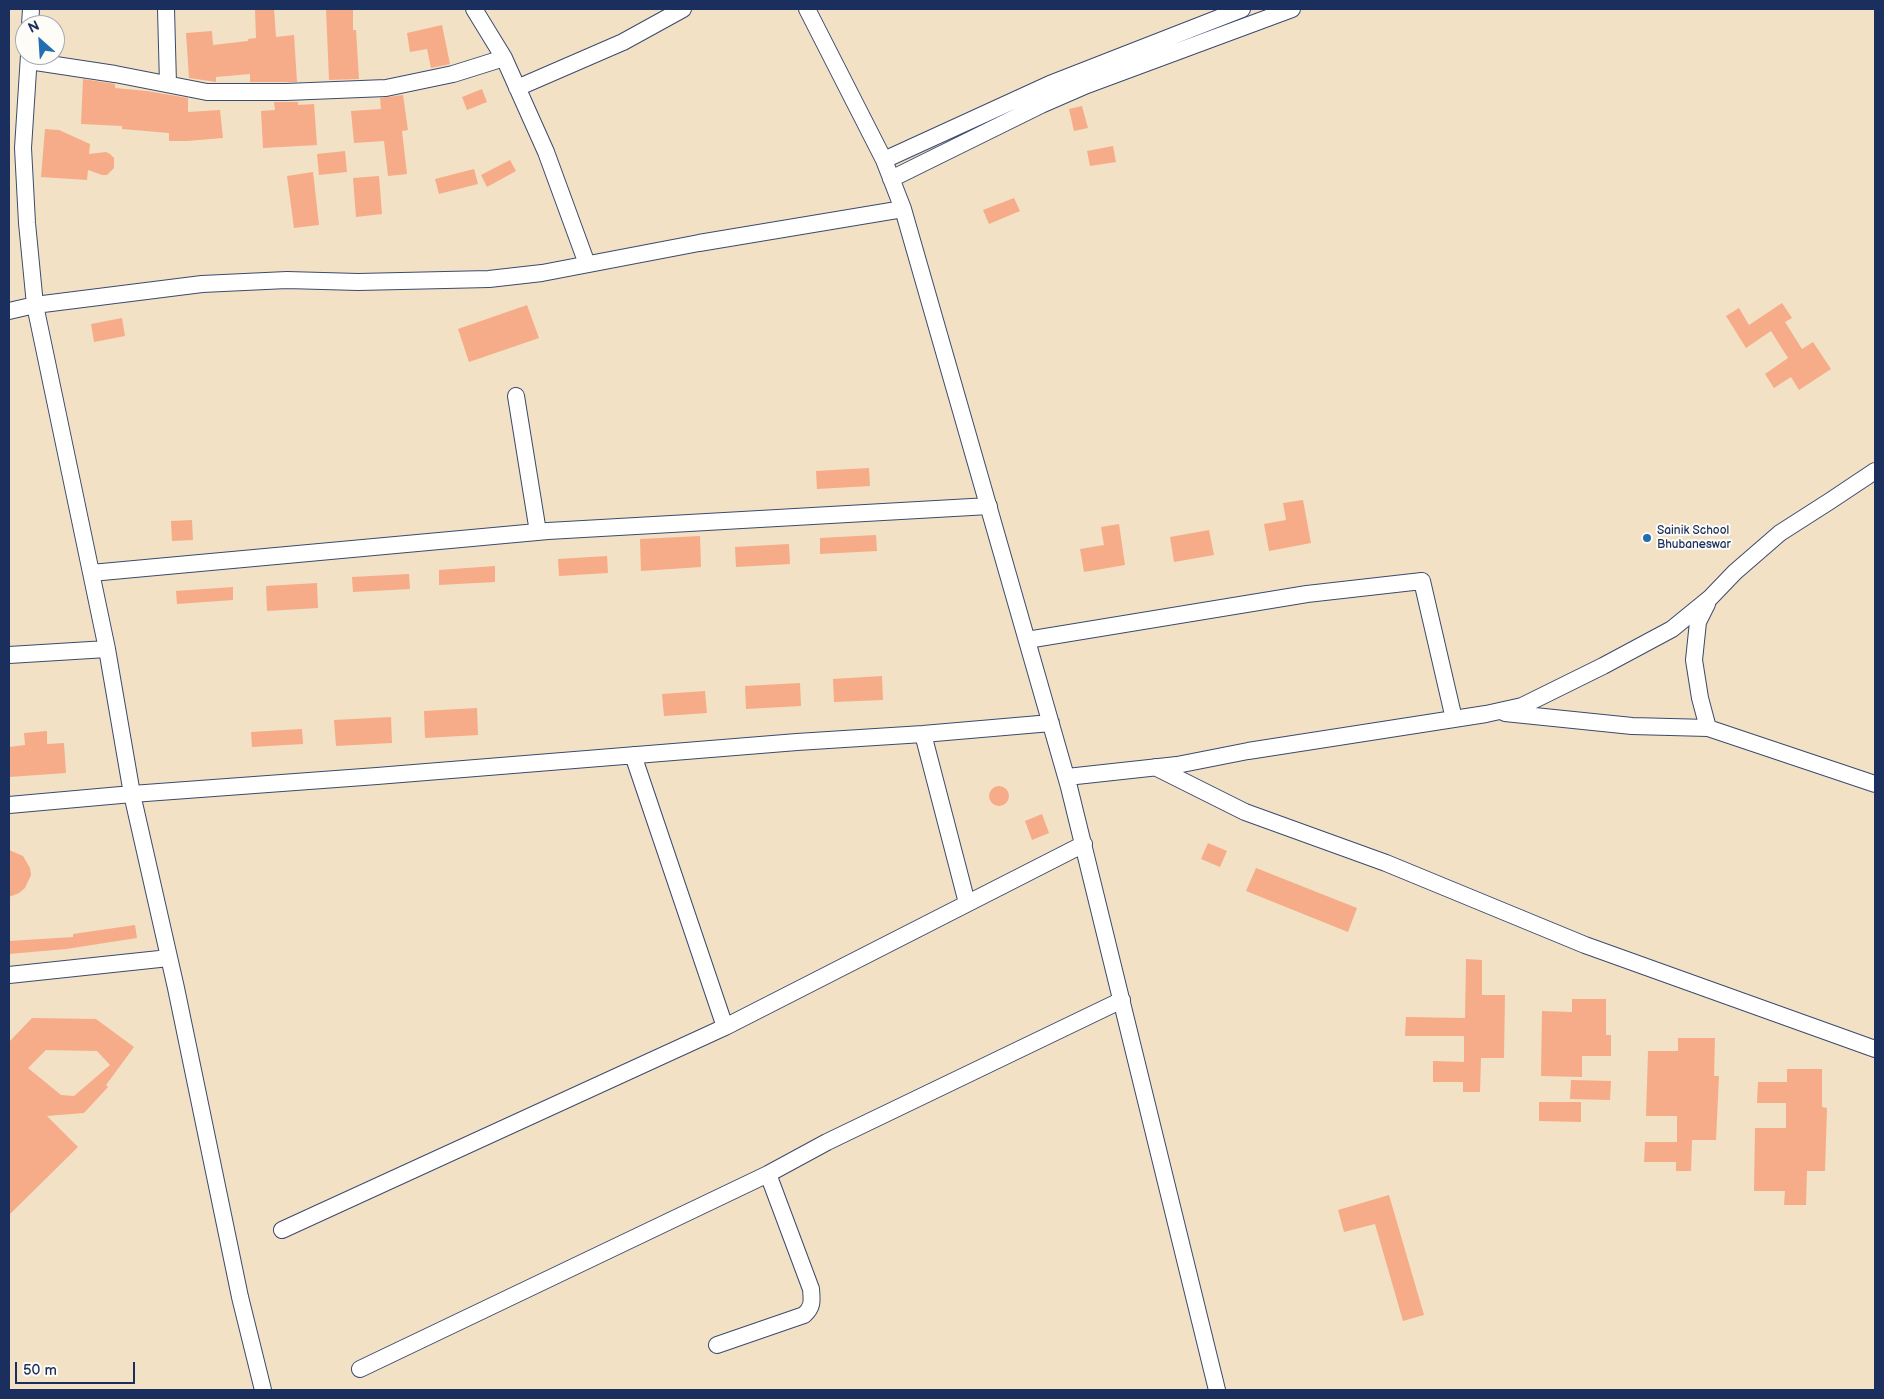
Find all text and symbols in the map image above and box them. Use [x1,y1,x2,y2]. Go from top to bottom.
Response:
north arrow [15,15,65,65]
text: N [25,17,42,37]
place label: Sainik School Bhubaneswar [1657,524,1731,552]
marker: Sainik School Bhubaneswar [1641,532,1653,544]
scale bar [18,1352,138,1384]
text: 50 m [23,1361,57,1380]

